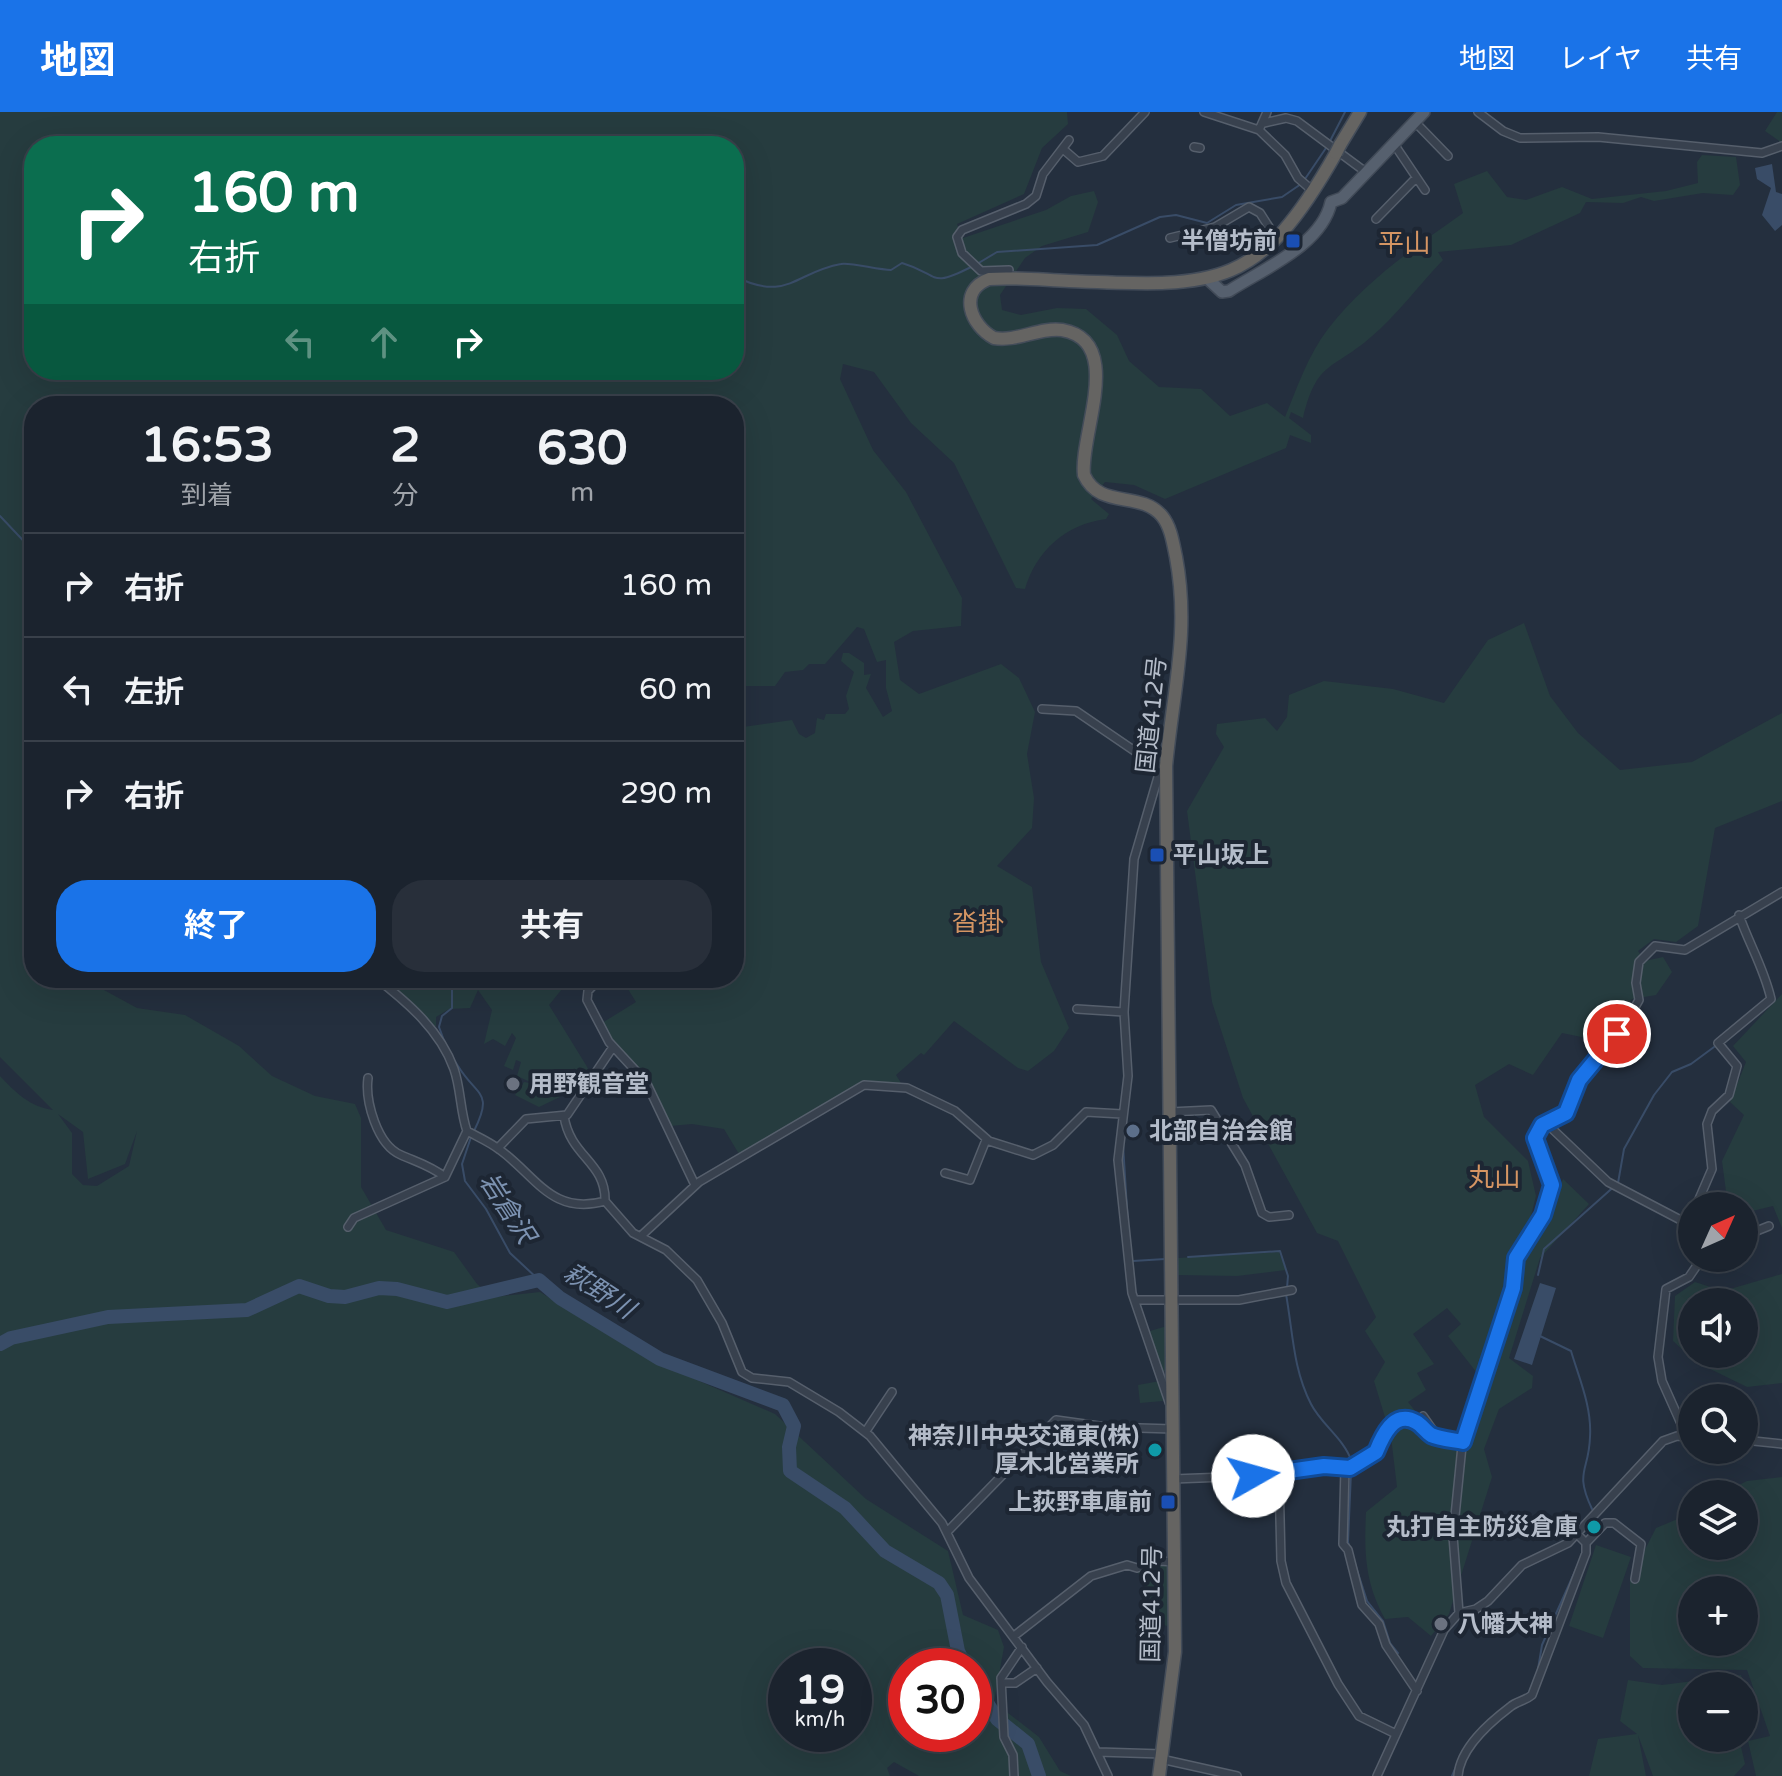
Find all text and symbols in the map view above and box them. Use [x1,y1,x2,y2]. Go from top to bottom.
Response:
text: 地図 [40,38,116,84]
text: 地図 [1459,42,1515,76]
text: レイヤ [1559,42,1642,76]
text: 共有 [1686,42,1742,76]
text: 160 m [188,160,359,227]
icon: right [56,168,160,272]
place label: 半僧坊前 [1181,227,1277,256]
district label: 平山 [1378,228,1430,259]
marker: 半僧坊前 [1284,232,1302,250]
text: 右折 [188,237,260,280]
icon: left [278,320,322,364]
icon: ahead [362,320,406,364]
icon: right [446,320,490,364]
text: 16:53 [141,417,274,475]
text: 2 [390,417,420,475]
text: 630 [537,420,627,478]
text: m [570,477,594,508]
text: 到着 [181,480,233,511]
text: 分 [392,480,418,511]
icon: right [56,563,100,607]
text: 160 m [620,567,712,604]
text: 右折 [124,570,184,607]
street label: 国道412号 [1131,655,1173,775]
icon: left [56,667,100,711]
text: 60 m [639,671,712,708]
text: 左折 [124,674,184,711]
icon: right [56,771,100,815]
text: 290 m [620,775,712,812]
text: 右折 [124,778,184,815]
place label: 平山坂上 [1173,841,1269,870]
marker: 平山坂上 [1148,846,1166,864]
button: 終了 [56,880,376,972]
button: 共有 [392,880,712,972]
district label: 沓掛 [952,907,1004,938]
pin [1583,1000,1651,1068]
icon: arrive [1595,1012,1639,1056]
place label: 用野観音堂 [529,1070,649,1099]
marker: 用野観音堂 [504,1075,522,1093]
place label: 北部自治会館 [1149,1117,1293,1146]
marker: 北部自治会館 [1124,1122,1142,1140]
district label: 丸山 [1468,1162,1520,1193]
water label: 岩倉沢 [473,1167,543,1252]
north arrow [1678,1192,1758,1272]
map controls [1678,1192,1758,1752]
water label: 萩野川 [558,1257,643,1327]
button: sound [1678,1288,1758,1368]
button: search [1678,1384,1758,1464]
place label: 神奈川中央交通東(株) 厚木北営業所 [908,1422,1139,1479]
position arrow [1211,1434,1295,1518]
marker: 神奈川中央交通東(株) 厚木北営業所 [1146,1441,1164,1459]
button: layers [1678,1480,1758,1560]
place label: 上荻野車庫前 [1008,1488,1152,1517]
marker: 上荻野車庫前 [1159,1493,1177,1511]
place label: 丸打自主防災倉庫 [1386,1513,1578,1542]
marker: 丸打自主防災倉庫 [1585,1518,1603,1536]
street label: 国道412号 [1136,1545,1168,1663]
button: + [1678,1576,1758,1656]
place label: 八幡大神 [1457,1610,1553,1639]
marker: 八幡大神 [1432,1615,1450,1633]
speed limit sign: 30 [888,1648,992,1752]
text: 19 [795,1666,845,1714]
button: − [1678,1672,1758,1752]
text: km/h [795,1708,845,1732]

